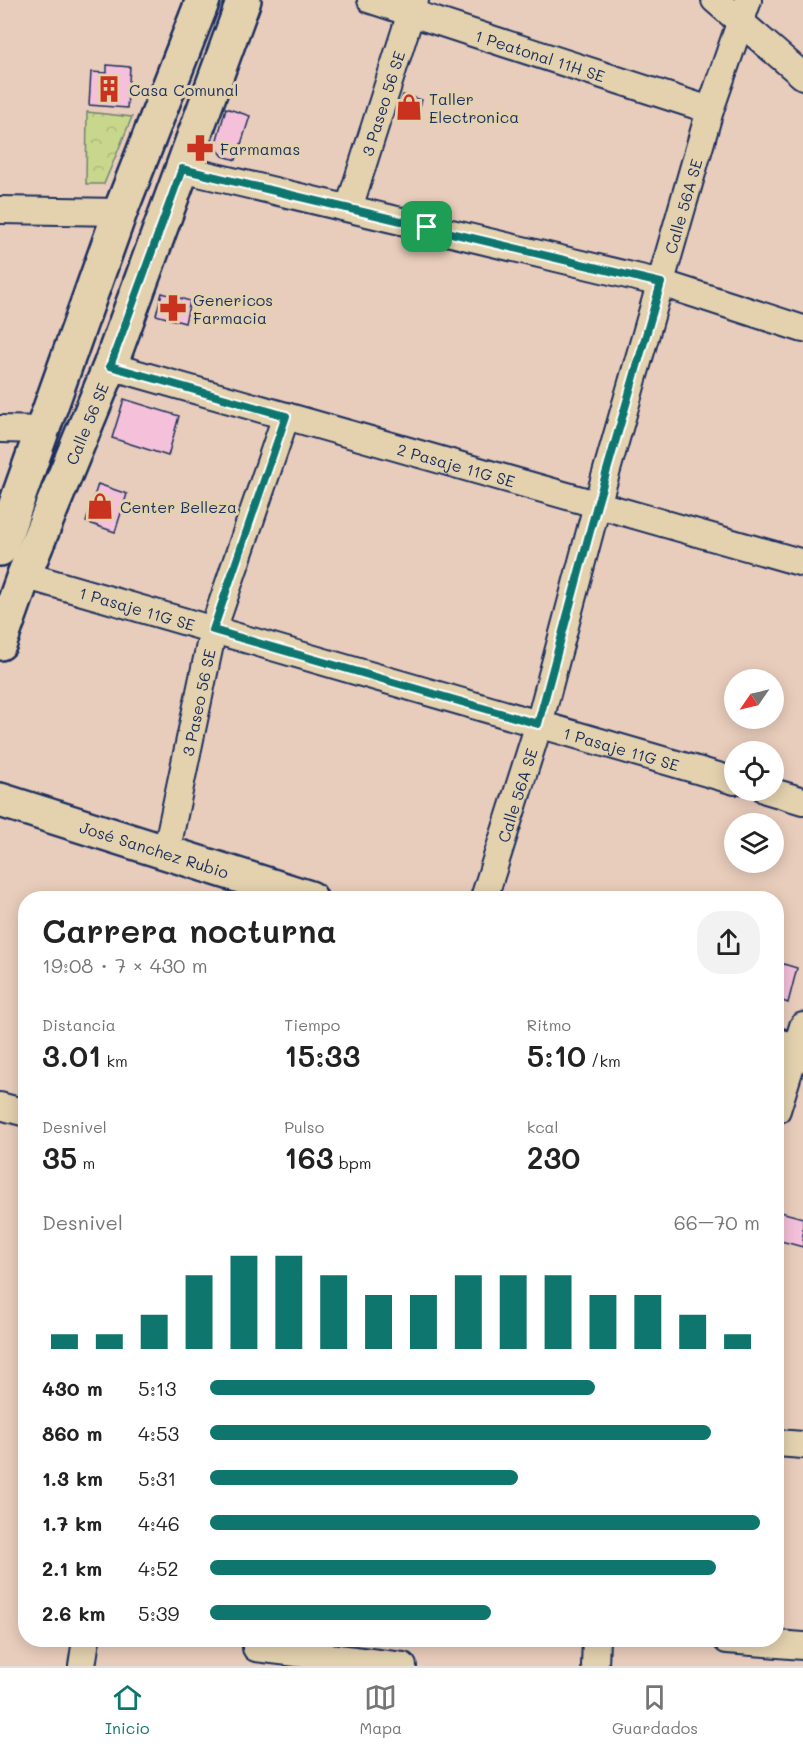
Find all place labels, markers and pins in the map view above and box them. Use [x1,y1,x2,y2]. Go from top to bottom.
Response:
building icon: Casa Comunal [94,74,124,104]
place label: Casa Comunal [129,79,239,100]
place label: Taller Electronica [429,88,519,127]
shop icon: Taller Electronica [394,92,424,122]
pharmacy icon: Farmamas [185,133,215,163]
place label: Farmamas [220,138,300,159]
pin [401,201,452,252]
place label: Genericos Farmacia [193,289,273,328]
pharmacy icon: Genericos Farmacia [158,293,188,323]
shop icon: Center Belleza [85,491,115,521]
place label: Center Belleza [120,496,237,517]

